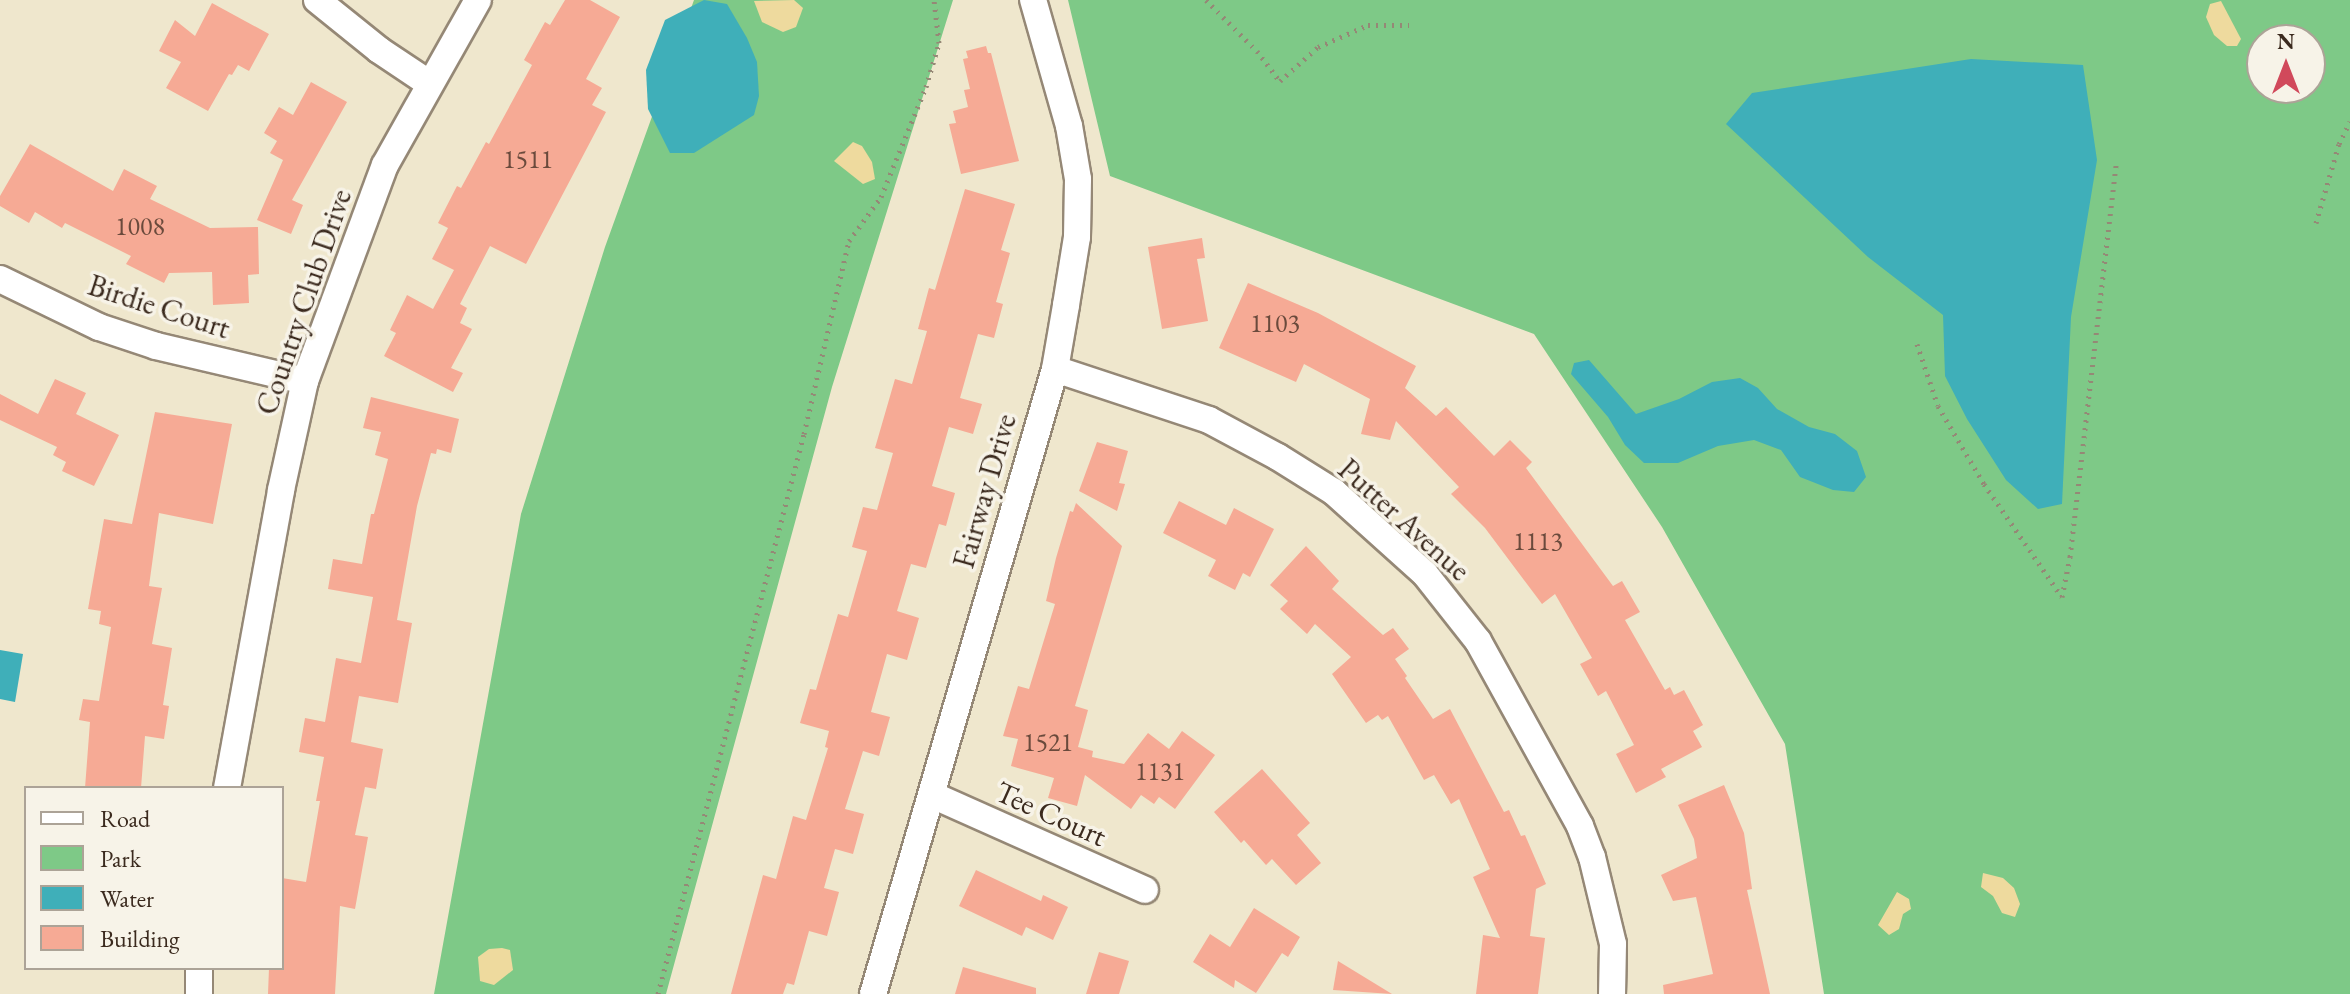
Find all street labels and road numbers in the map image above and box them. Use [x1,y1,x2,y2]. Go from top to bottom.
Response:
street label: Country Club Drive [249,184,359,420]
street label: Birdie Court [84,267,234,347]
street label: Fairway Drive [946,410,1024,572]
street label: Putter Avenue [1331,451,1477,589]
street label: Tee Court [990,774,1112,854]

